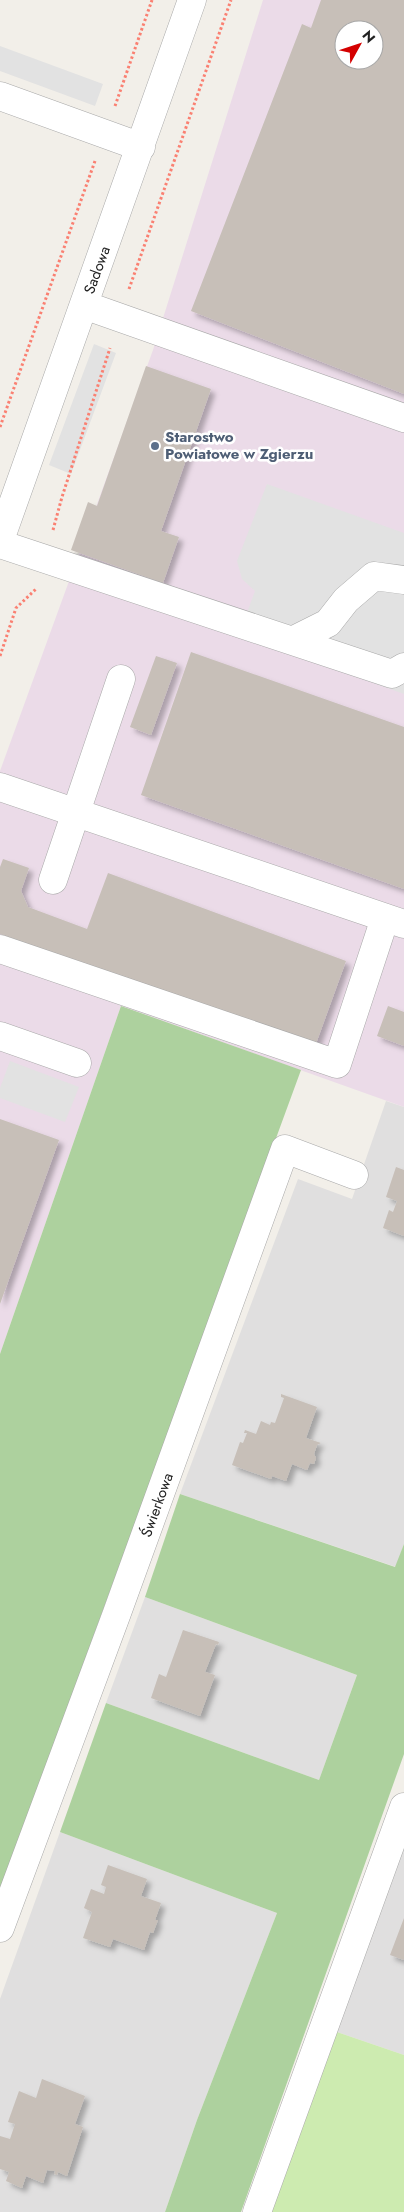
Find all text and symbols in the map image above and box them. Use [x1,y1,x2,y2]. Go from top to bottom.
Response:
north arrow [334,20,384,70]
text: N [358,26,380,47]
street label: Sadowa [78,243,116,297]
place label: Starostwo Powiatowe w Zgierzu [165,426,313,465]
marker: Starostwo Powiatowe w Zgierzu [149,440,161,452]
street label: Świerkowa [135,1470,179,1540]

